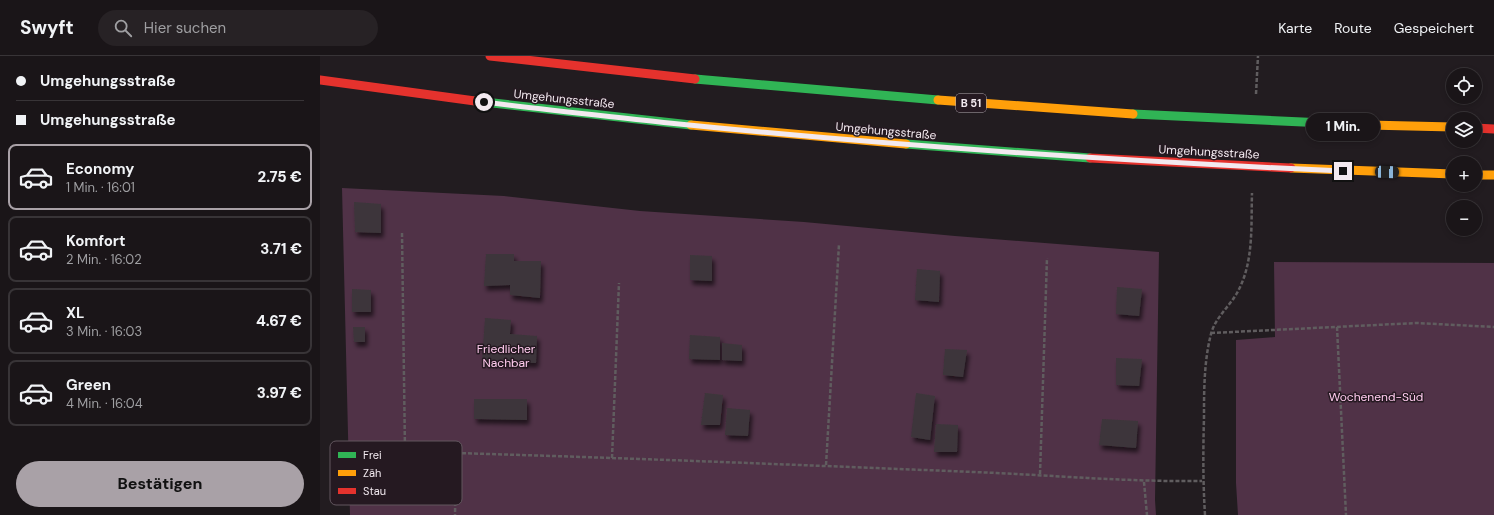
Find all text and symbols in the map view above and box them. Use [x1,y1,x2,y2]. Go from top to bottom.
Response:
search box [98,10,378,46]
text: Swyft [20,15,74,40]
icon: search [112,17,134,39]
text: Hier suchen [144,18,226,38]
text: Karte [1278,19,1312,37]
text: Route [1334,19,1372,37]
text: Gespeichert [1394,19,1474,37]
map controls [1446,68,1482,236]
button: locate [1446,68,1482,104]
text: Umgehungsstraße [40,71,176,91]
street label: Umgehungsstraße [513,86,615,112]
route start [475,93,493,111]
road number: B 51 [956,94,986,112]
text: Umgehungsstraße [40,110,176,130]
button: layers [1446,112,1482,148]
callout: 1 Min. [1306,113,1380,141]
text: 1 Min. [1326,118,1360,135]
street label: Umgehungsstraße [835,119,937,143]
street label: Umgehungsstraße [1158,141,1260,163]
button: + [1446,156,1482,192]
icon: car [18,159,54,195]
text: Economy [66,159,134,179]
route end [1334,162,1352,180]
car [1375,166,1399,178]
text: 2.75 € [258,167,302,187]
text: 1 Min. · 16:01 [66,179,135,196]
button: − [1446,200,1482,236]
icon: car [18,231,54,267]
text: Komfort [66,231,125,251]
text: 3.71 € [260,239,302,259]
text: 2 Min. · 16:02 [66,251,142,268]
icon: car [18,303,54,339]
text: XL [66,303,84,323]
text: 4.67 € [256,311,302,331]
text: 3 Min. · 16:03 [66,323,142,340]
park label: Friedlicher Nachbar [477,341,536,371]
icon: car [18,375,54,411]
text: Green [66,375,111,395]
text: 3.97 € [257,383,302,403]
park label: Wochenend-Süd [1329,389,1423,405]
text: 4 Min. · 16:04 [66,395,143,412]
legend [330,441,462,505]
text: Frei [363,448,382,462]
button: Bestätigen [16,461,304,507]
text: Zäh [363,466,381,480]
text: Stau [363,484,386,498]

